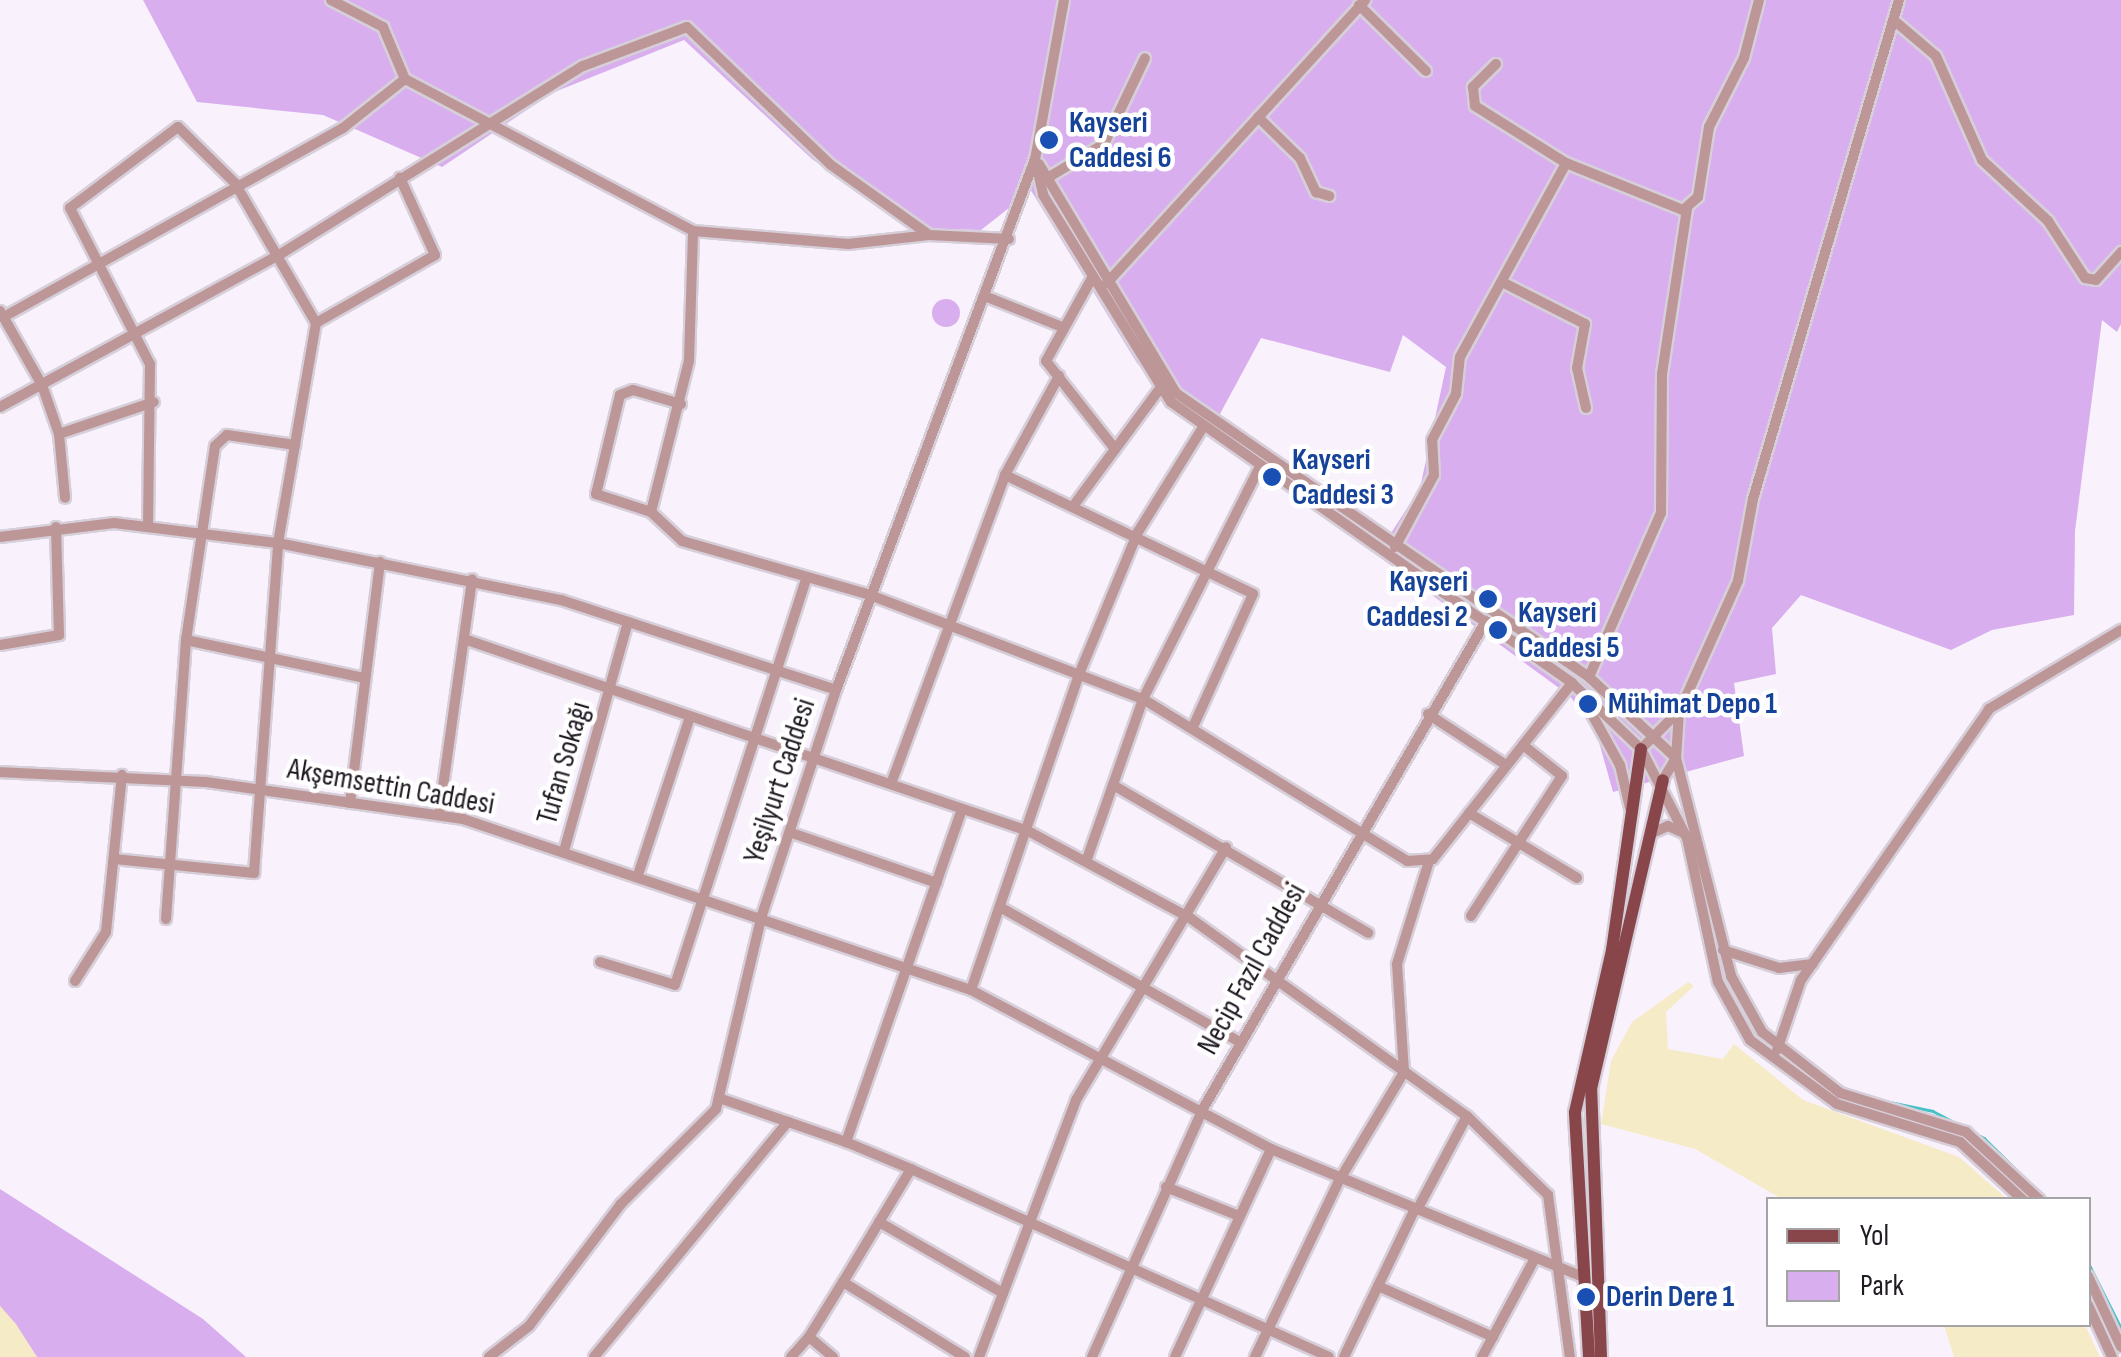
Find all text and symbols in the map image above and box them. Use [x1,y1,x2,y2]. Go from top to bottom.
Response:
place label: Kayseri Caddesi 6 [1069,105,1172,176]
marker: Kayseri Caddesi 6 [1038,129,1060,151]
place label: Kayseri Caddesi 3 [1292,442,1394,512]
marker: Kayseri Caddesi 3 [1261,466,1283,488]
place label: Kayseri Caddesi 2 [1366,564,1468,634]
marker: Kayseri Caddesi 2 [1477,588,1499,610]
place label: Kayseri Caddesi 5 [1518,595,1620,666]
marker: Kayseri Caddesi 5 [1487,619,1509,641]
place label: Mühimat Depo 1 [1608,686,1777,722]
marker: Mühimat Depo 1 [1577,693,1599,715]
street label: Yeşilyurt Caddesi [736,694,824,868]
street label: Tufan Sokağı [529,698,599,828]
street label: Akşemsettin Caddesi [285,751,497,823]
street label: Necip Fazıl Caddesi [1190,877,1314,1061]
legend [1766,1197,2091,1327]
text: Yol [1860,1218,1889,1254]
text: Park [1860,1268,1904,1304]
place label: Derin Dere 1 [1606,1279,1734,1315]
marker: Derin Dere 1 [1575,1286,1597,1308]

